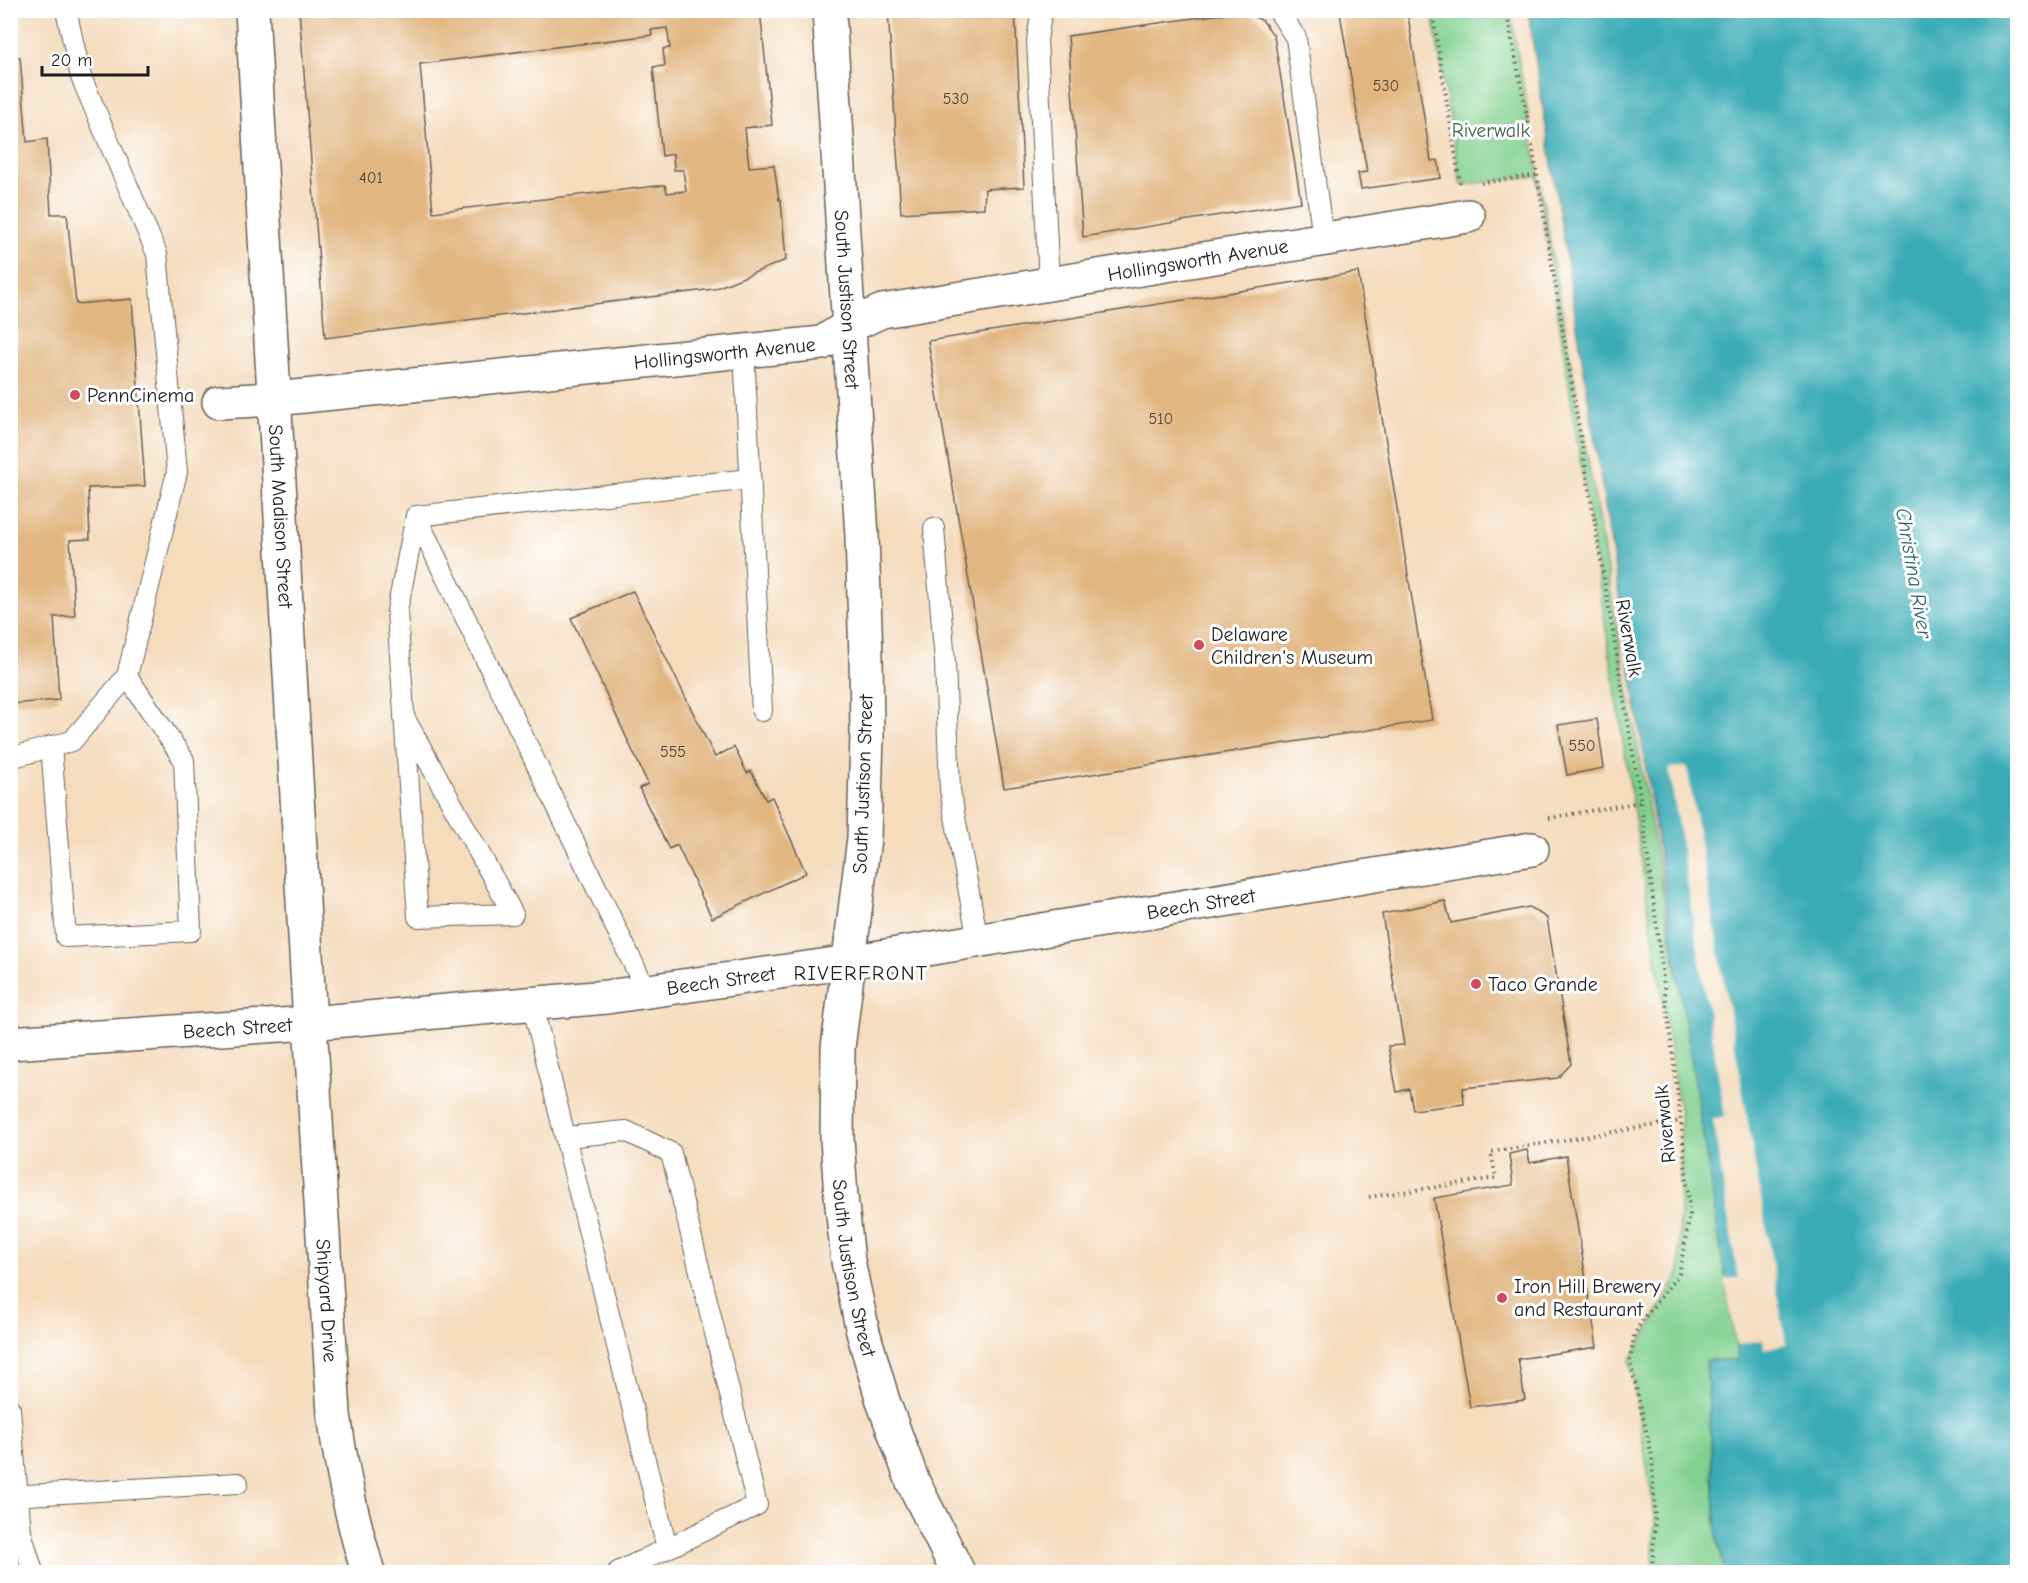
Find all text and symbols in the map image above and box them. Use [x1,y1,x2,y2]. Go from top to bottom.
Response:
scale bar [42,39,148,77]
text: 20 m [51,50,92,71]
house number: 530 [1373,77,1399,95]
house number: 530 [943,90,969,108]
park label: Riverwalk [1452,119,1530,142]
house number: 401 [359,169,383,187]
street label: South Justison Street [830,209,864,391]
street label: Hollingsworth Avenue [1106,234,1290,286]
street label: Hollingsworth Avenue [633,332,817,374]
place label: PennCinema [87,384,194,407]
marker: PennCinema [68,388,82,402]
house number: 510 [1149,410,1173,428]
street label: South Madison Street [264,424,298,610]
water label: Christina River [1891,506,1938,642]
street label: Riverwalk [1611,597,1647,679]
place label: Delaware Children's Museum [1211,623,1373,669]
marker: Delaware Children's Museum [1192,638,1206,652]
street label: South Justison Street [848,693,878,874]
house number: 550 [1568,737,1596,755]
house number: 555 [660,743,686,761]
street label: Beech Street [1145,883,1258,924]
street label: Beech Street [665,961,778,1000]
district label: RIVERFRONT [793,961,929,985]
place label: Taco Grande [1488,973,1598,996]
marker: Taco Grande [1469,977,1483,991]
street label: Beech Street [182,1013,294,1043]
street label: Riverwalk [1649,1084,1681,1164]
street label: South Justison Street [828,1178,881,1360]
street label: Shipyard Drive [312,1238,342,1363]
place label: Iron Hill Brewery and Restaurant [1514,1275,1661,1321]
marker: Iron Hill Brewery and Restaurant [1495,1291,1509,1305]

